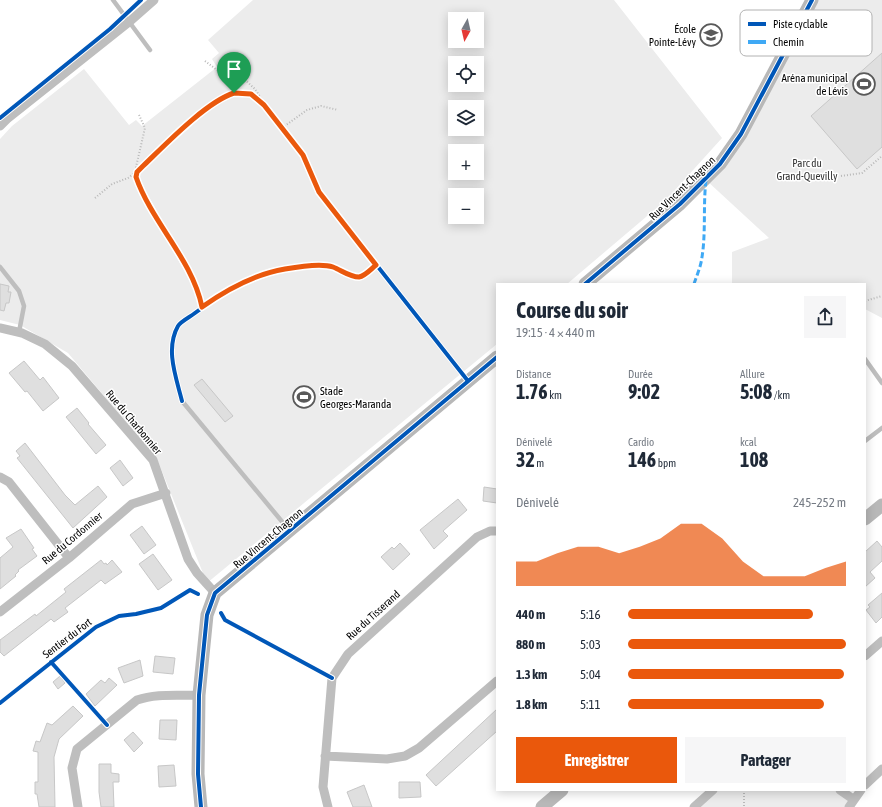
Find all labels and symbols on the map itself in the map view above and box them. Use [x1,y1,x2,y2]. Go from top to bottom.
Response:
legend [740,10,872,56]
north arrow [448,12,484,48]
text: Piste cyclable [773,18,828,30]
school or university icon: École Pointe-Lévy [698,22,724,48]
place label: École Pointe-Lévy [649,23,696,48]
text: Chemin [773,36,804,48]
pin [217,52,251,93]
sports icon: Aréna municipal de Lévis [851,71,877,97]
place label: Aréna municipal de Lévis [781,72,848,97]
street label: Rue Vincent-Chagnon [647,154,717,222]
park label: Parc du Grand-Quevilly [776,157,838,182]
sports icon: Stade Georges-Maranda [291,384,317,410]
place label: Stade Georges-Maranda [320,385,391,410]
street label: Rue du Charbonnier [104,388,165,457]
street label: Rue Vincent-Chagnon [231,505,305,571]
street label: Rue du Cordonnier [40,509,105,567]
street label: Rue du Tisserand [344,588,402,642]
street label: Sentier du Fort [40,616,94,660]

